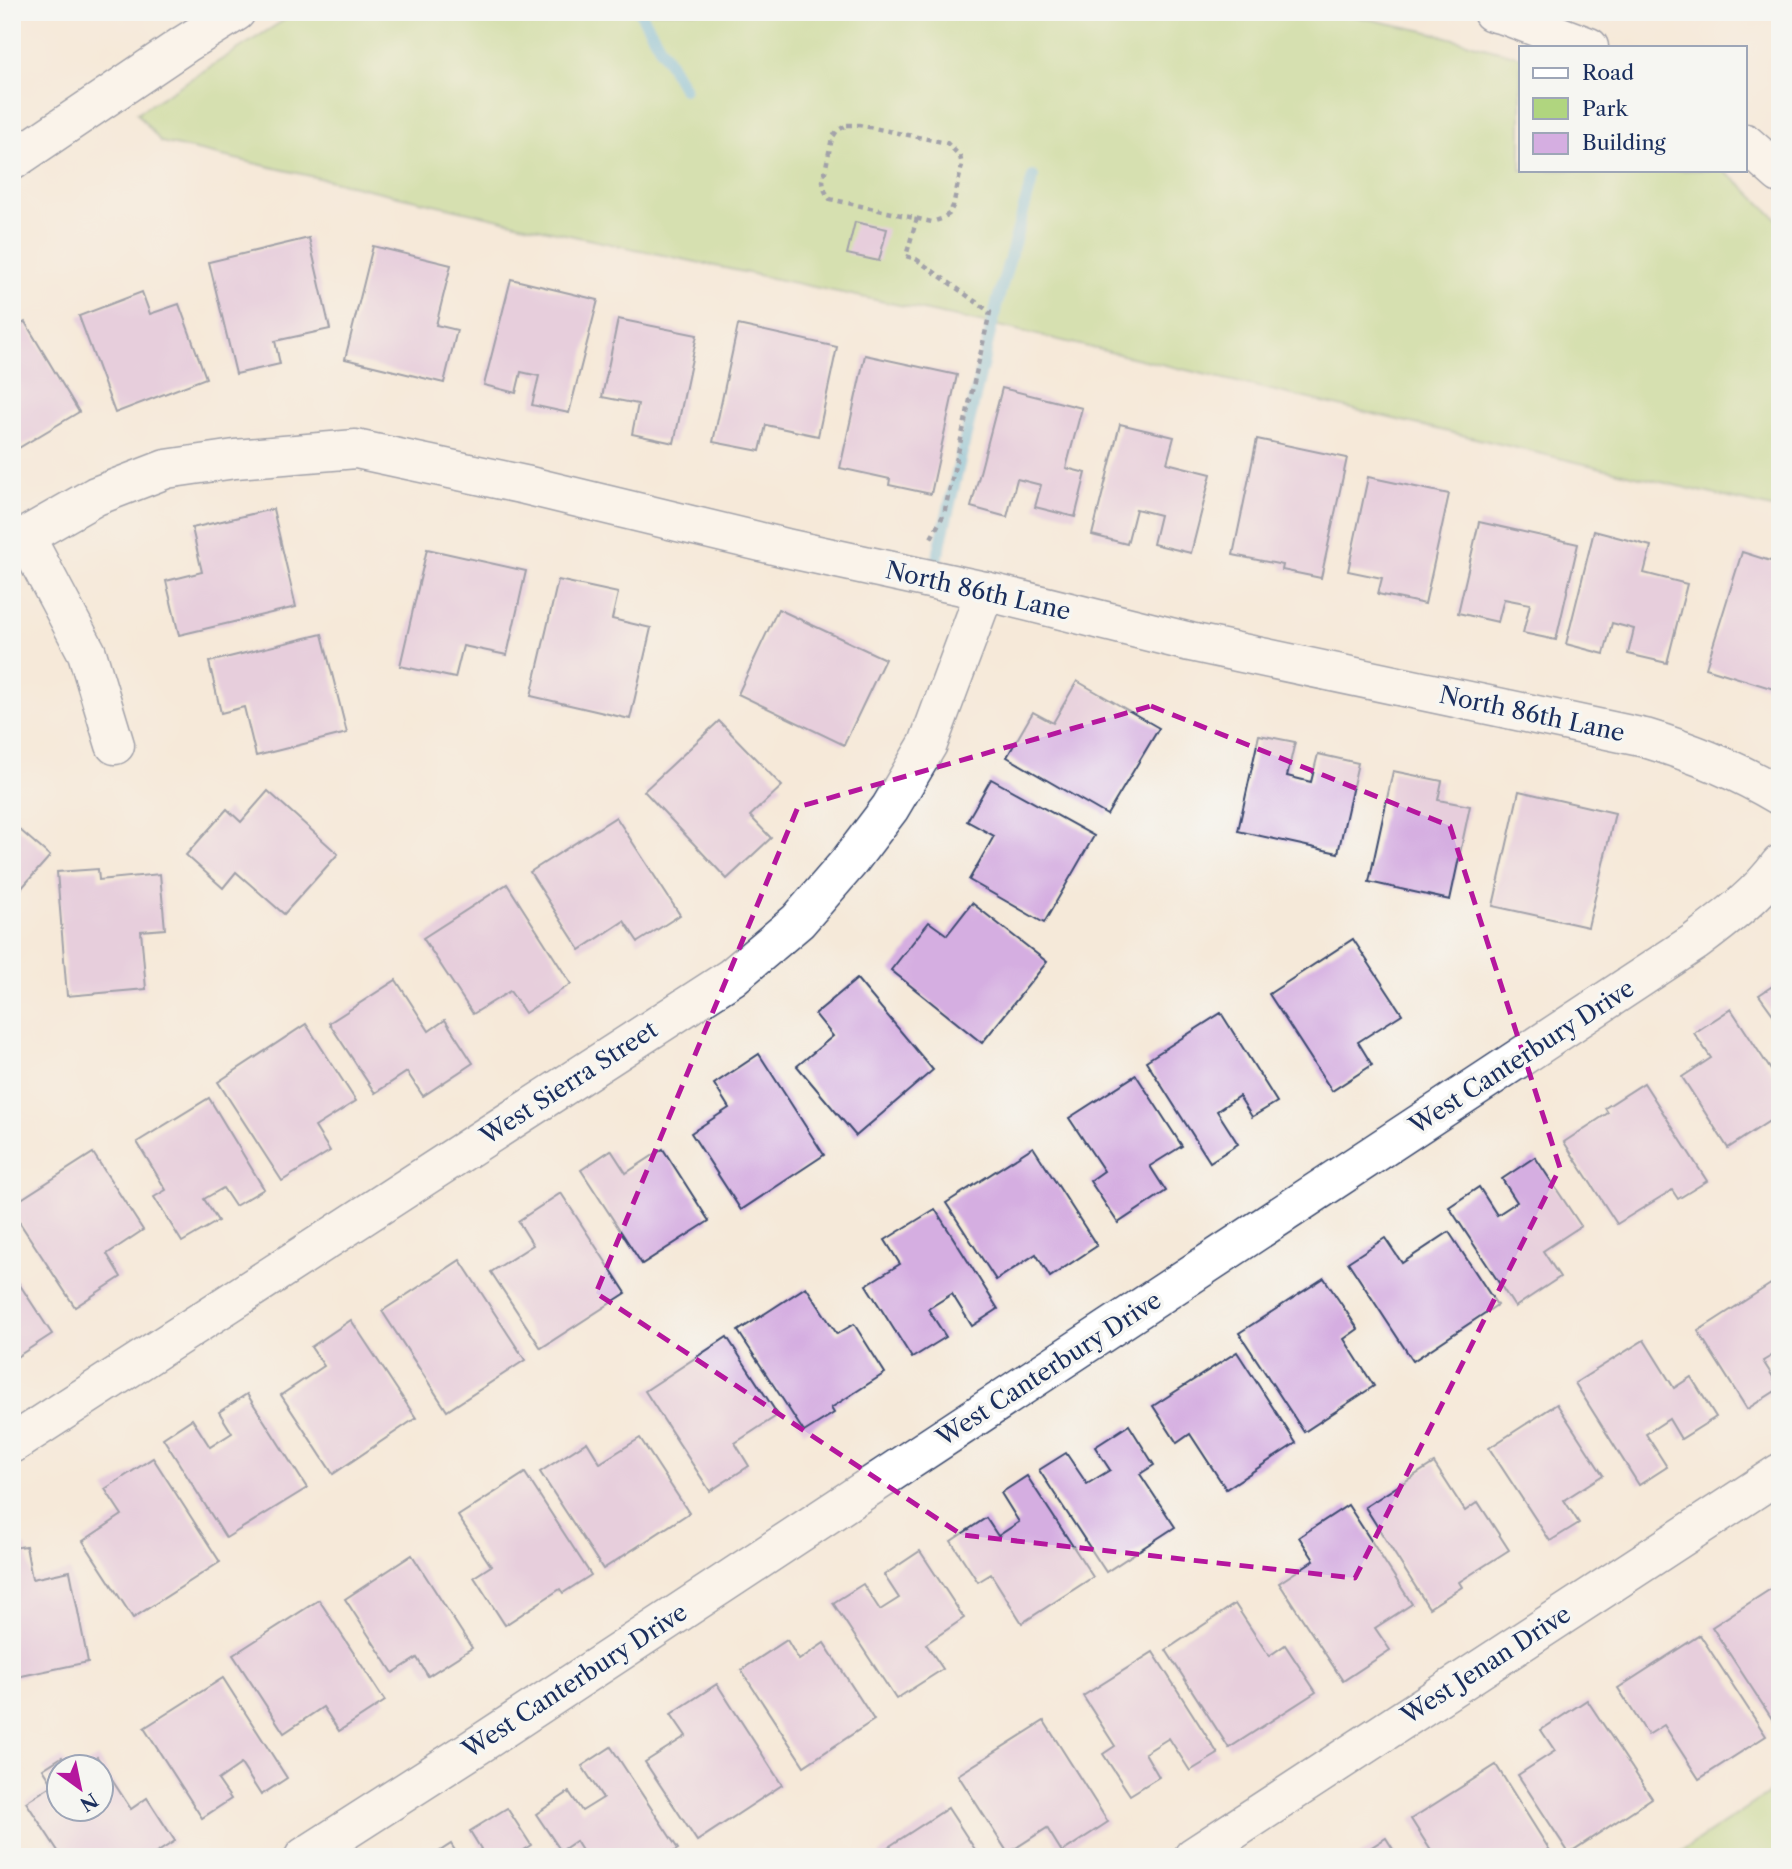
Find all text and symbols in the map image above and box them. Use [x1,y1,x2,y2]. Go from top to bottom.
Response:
legend [1519,46,1746,172]
text: Road [1582,60,1634,85]
text: Park [1582,96,1628,121]
text: Building [1582,130,1667,155]
street label: North 86th Lane [883,555,1073,626]
street label: North 86th Lane [1437,680,1628,747]
street label: West Canterbury Drive [1403,973,1639,1141]
street label: West Sierra Street [474,1014,663,1151]
street label: West Canterbury Drive [930,1285,1166,1453]
street label: West Canterbury Drive [456,1597,692,1765]
street label: West Jenan Drive [1395,1599,1576,1731]
north arrow [46,1754,116,1824]
text: N [76,1788,102,1816]

